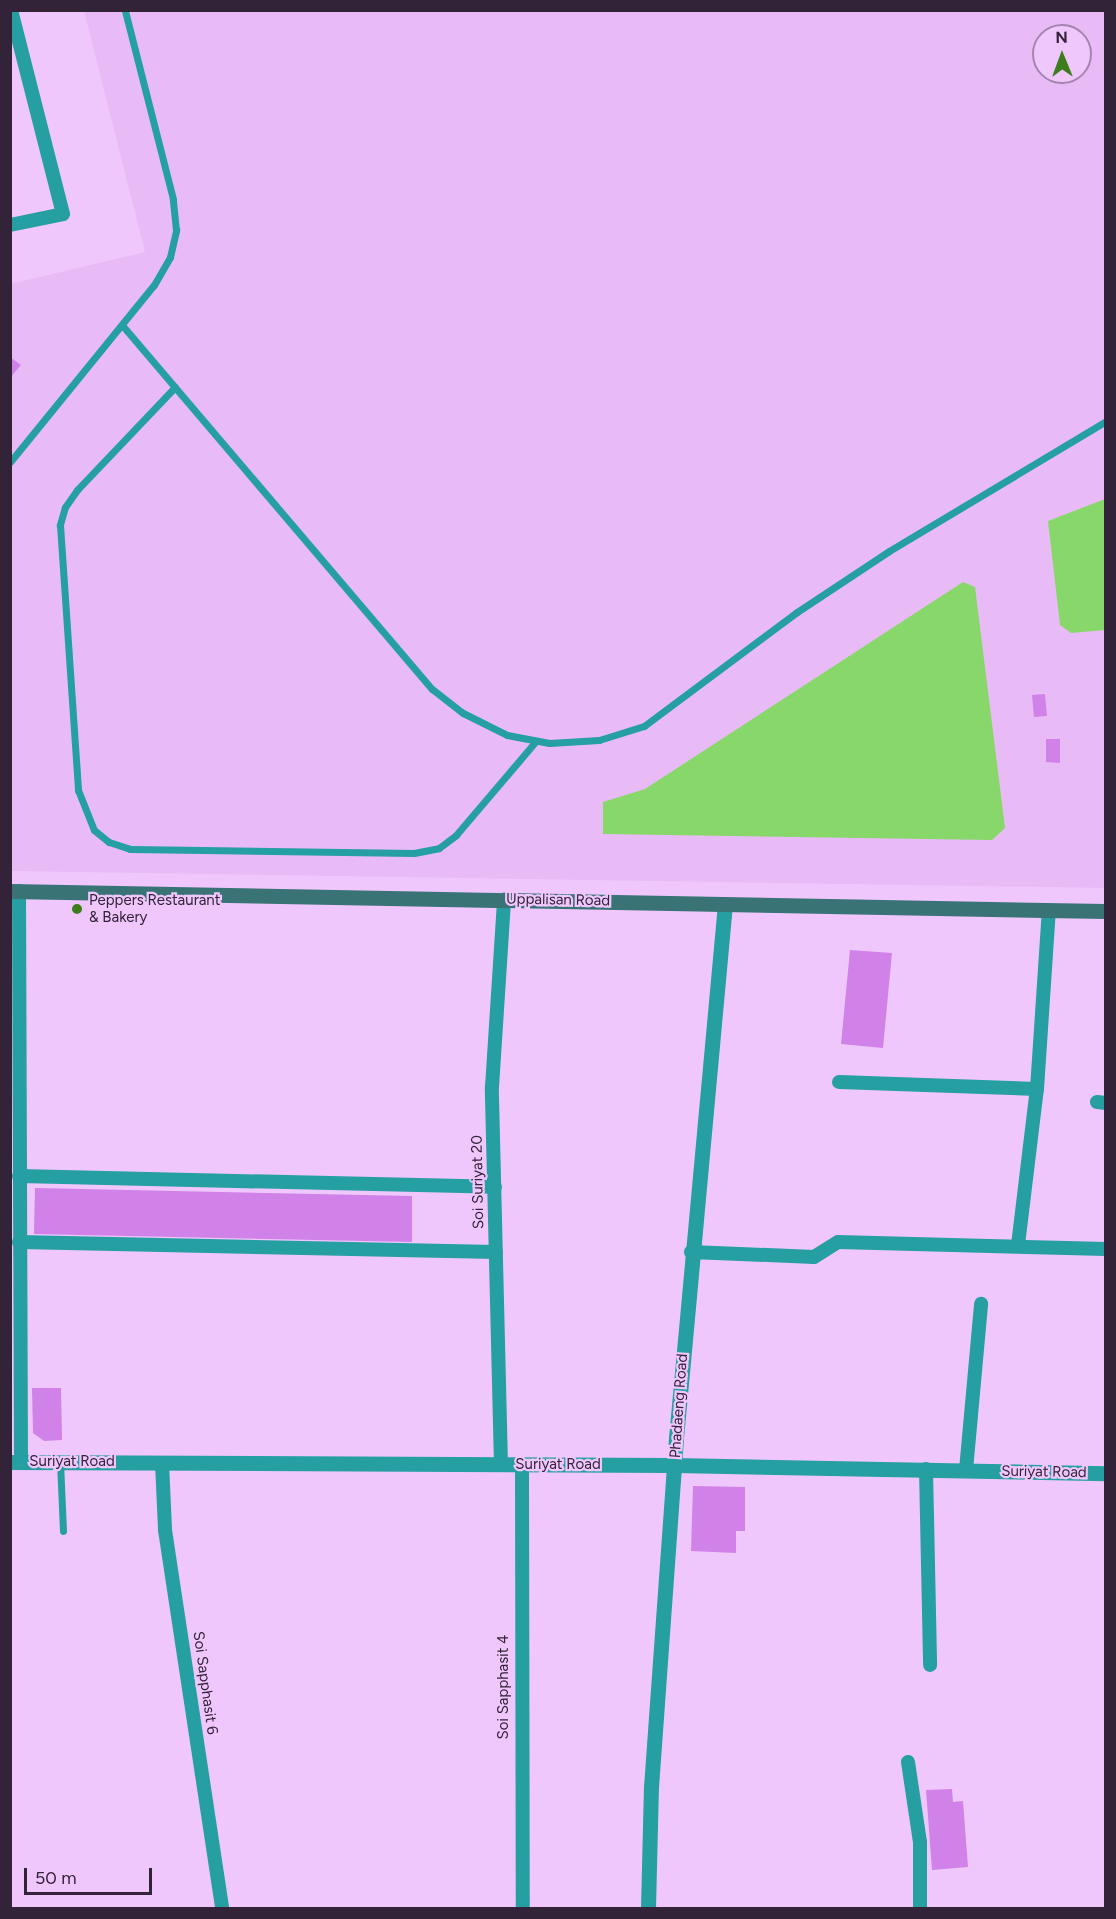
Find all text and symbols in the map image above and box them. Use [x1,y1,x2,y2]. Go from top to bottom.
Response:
north arrow [1032,24,1092,84]
text: N [1055,28,1068,47]
street label: Uppalisan Road [506,890,610,910]
place label: Peppers Restaurant & Bakery [89,891,220,926]
marker: Peppers Restaurant & Bakery [70,902,84,916]
street label: Soi Suriyat 20 [468,1135,488,1229]
street label: Phadaeng Road [666,1353,692,1459]
street label: Suriyat Road [29,1453,115,1471]
street label: Suriyat Road [515,1456,601,1474]
street label: Suriyat Road [1001,1462,1087,1482]
street label: Soi Sapphasit 6 [189,1630,221,1736]
street label: Soi Sapphasit 4 [495,1635,513,1739]
scale bar [27,1856,154,1894]
text: 50 m [35,1867,77,1889]

